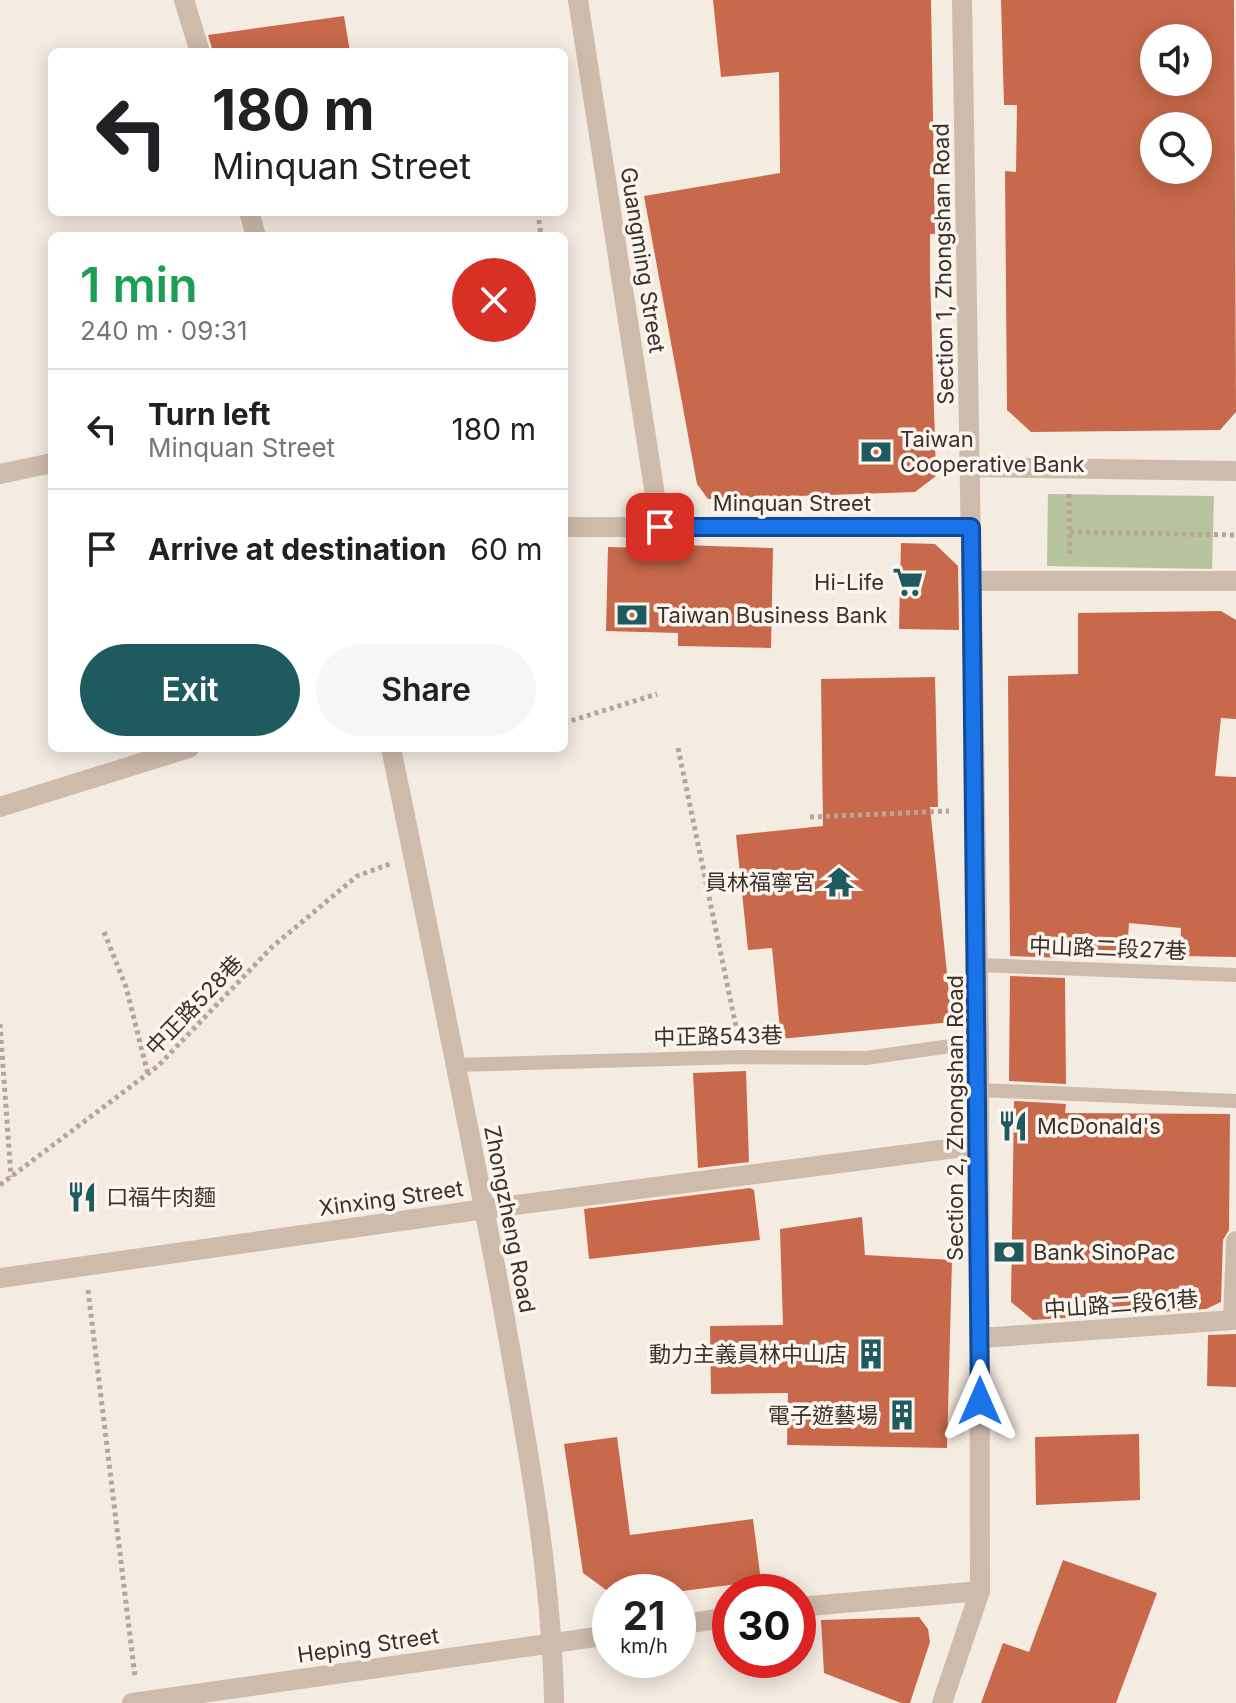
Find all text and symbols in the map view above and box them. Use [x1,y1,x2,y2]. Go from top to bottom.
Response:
map controls [1140,24,1212,184]
button: sound [1140,24,1212,96]
text: 180 m [212,76,375,144]
icon: left [80,80,184,184]
button: search [1140,112,1212,184]
street label: Section 1, Zhongshan Road [928,123,958,405]
text: Minquan Street [212,144,471,188]
street label: Guangming Street [615,165,671,355]
text: 1 min [80,255,198,314]
button: close [452,258,536,342]
text: 240 m · 09:31 [80,315,248,346]
text: Turn left [148,396,270,432]
icon: left [80,407,124,451]
text: 180 m [452,411,536,447]
place label: Taiwan Cooperative Bank [900,426,1085,477]
text: Minquan Street [148,432,335,463]
bank icon: Taiwan Cooperative Bank [859,435,893,469]
street label: Minquan Street [713,490,871,516]
pin [626,493,694,561]
icon: arrive [638,505,682,549]
icon: arrive [80,527,124,571]
text: Arrive at destination [148,531,446,567]
text: 60 m [470,531,543,567]
supermarket icon: Hi-Life [891,565,925,599]
place label: Hi-Life [814,569,884,595]
bank icon: Taiwan Business Bank [615,598,649,632]
place label: Taiwan Business Bank [656,602,887,628]
button: Exit [80,644,300,736]
button: Share [316,644,536,736]
temple icon: 員林福寧宮 [822,865,856,899]
place label: 員林福寧宮 [705,869,815,895]
street label: 中山路二段27巷 [1029,932,1187,964]
street label: 中正路528巷 [140,950,248,1060]
street label: Section 2, Zhongshan Road [942,975,968,1261]
street label: 中正路543巷 [653,1022,783,1050]
restaurant icon: McDonald's [996,1109,1030,1143]
place label: McDonald's [1037,1113,1161,1139]
street label: Zhongzheng Road [479,1123,541,1315]
street label: Xinxing Street [317,1175,465,1221]
restaurant icon: 口福牛肉麵 [65,1180,99,1214]
place label: 口福牛肉麵 [106,1184,216,1210]
bank icon: Bank SinoPac [992,1235,1026,1269]
place label: Bank SinoPac [1033,1239,1176,1265]
street label: 中山路二段61巷 [1043,1286,1199,1322]
building icon: 動力主義員林中山店 [854,1337,888,1371]
place label: 動力主義員林中山店 [649,1341,847,1367]
position arrow [938,1359,1022,1443]
building icon: 電子遊藝場 [885,1398,919,1432]
place label: 電子遊藝場 [768,1402,878,1428]
speed limit sign: 30 [712,1574,816,1678]
text: 21 [623,1591,665,1640]
street label: Heping Street [296,1622,440,1668]
text: km/h [620,1634,668,1658]

